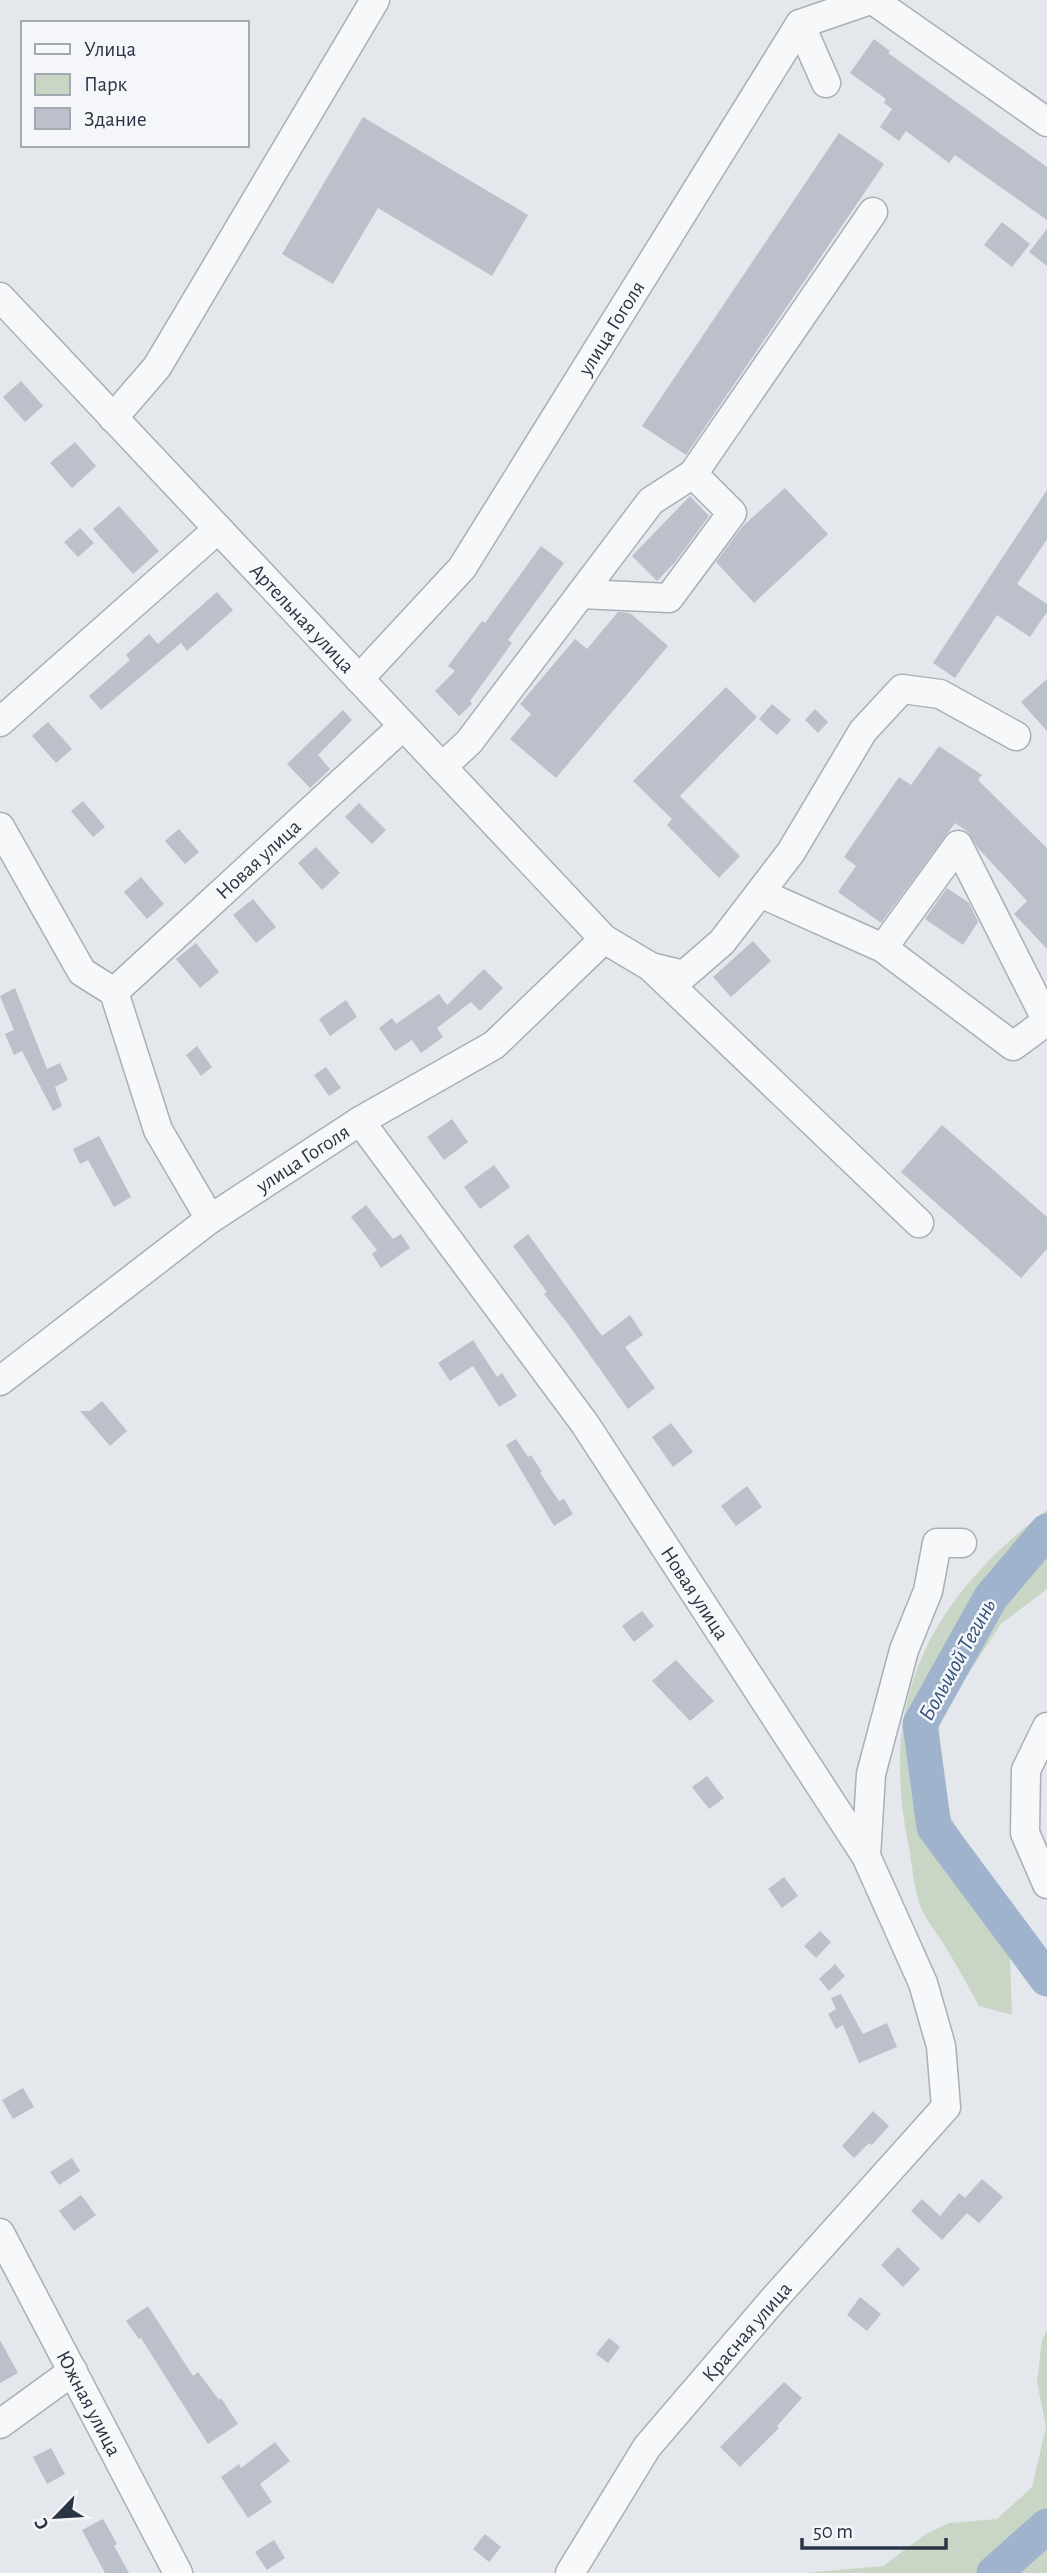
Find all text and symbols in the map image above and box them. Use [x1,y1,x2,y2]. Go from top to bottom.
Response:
legend [21,21,248,147]
text: Улица [84,39,137,60]
text: Парк [84,74,128,95]
text: Здание [84,109,147,130]
street label: улица Гоголя [574,277,648,380]
street label: Артельная улица [246,559,359,677]
street label: Новая улица [212,815,305,903]
street label: улица Гоголя [251,1120,353,1197]
street label: Новая улица [657,1542,733,1644]
water label: Большой Тегинь [915,1595,1001,1725]
street label: Красная улица [698,2278,796,2386]
street label: Южная улица [53,2347,125,2460]
north arrow [21,2482,91,2552]
scale bar [802,2506,946,2550]
text: С [31,2515,53,2532]
text: 50 m [813,2521,853,2542]

